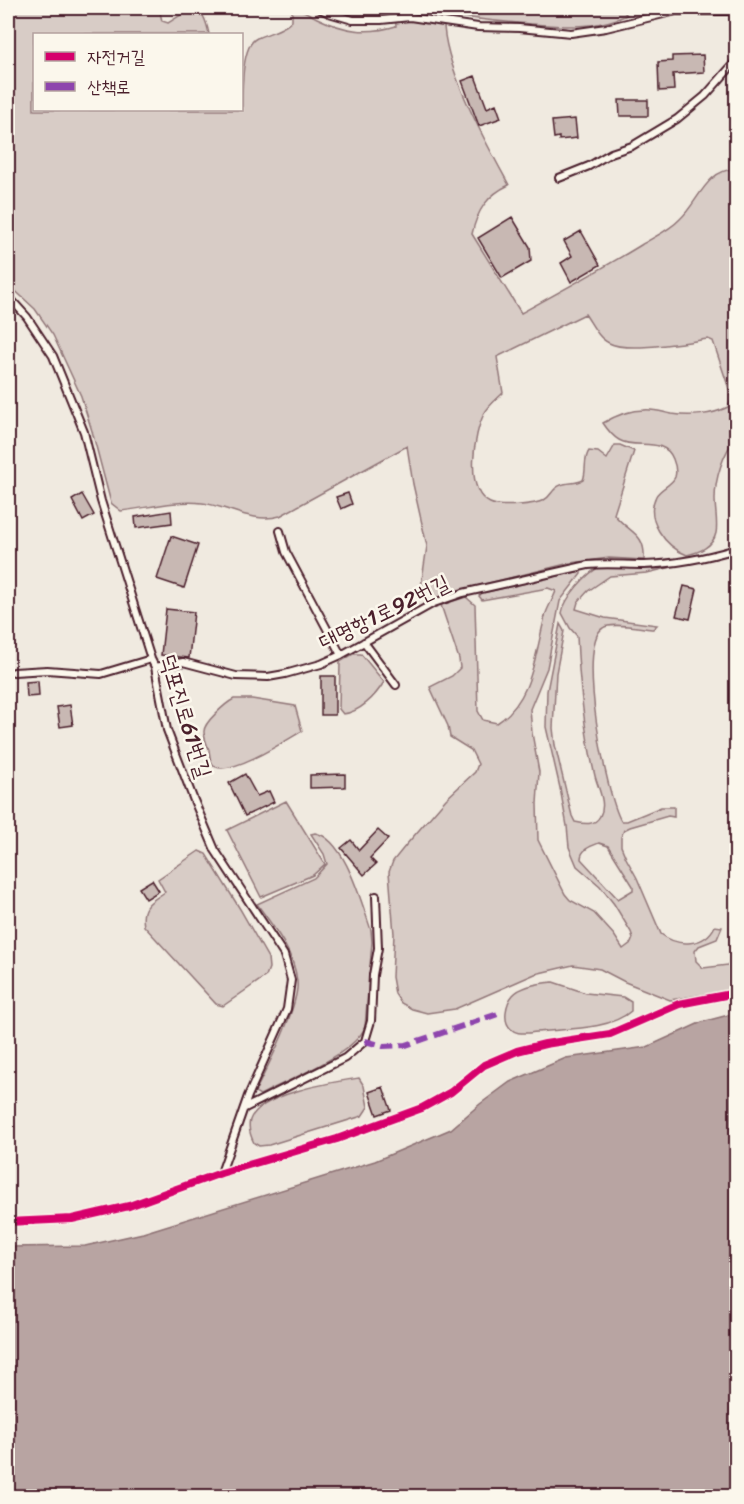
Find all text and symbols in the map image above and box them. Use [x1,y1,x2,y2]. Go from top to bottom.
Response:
legend [33,33,243,111]
text: 자전거길 [87,41,145,73]
text: 산책로 [87,71,130,103]
street label: 대명항1로92번길 [312,563,457,661]
street label: 덕포진로61번길 [149,649,223,783]

